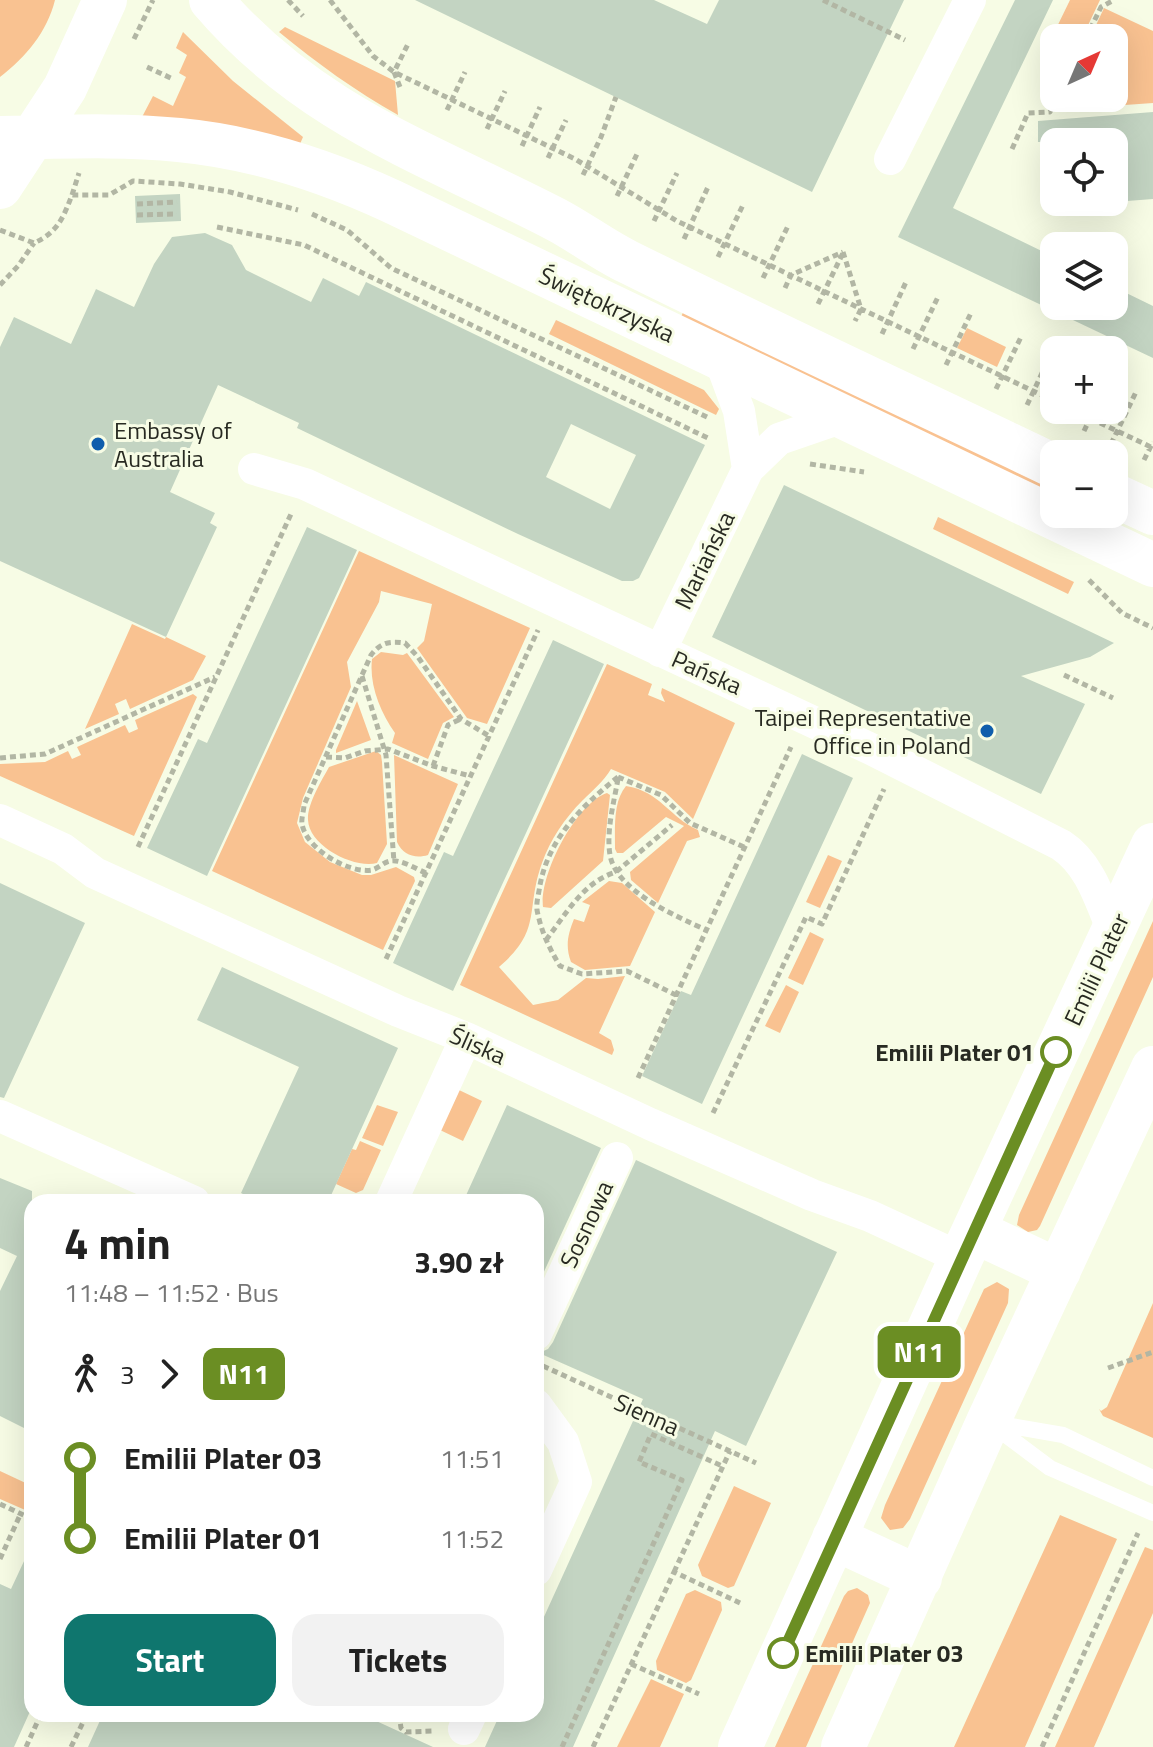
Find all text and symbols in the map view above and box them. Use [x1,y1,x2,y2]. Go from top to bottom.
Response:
north arrow [1040,24,1128,112]
map controls [1040,24,1128,528]
button: locate [1040,128,1128,216]
button: layers [1040,232,1128,320]
street label: Świętokrzyska [533,257,681,351]
button: + [1040,336,1128,424]
place label: Embassy of Australia [114,412,232,476]
marker: Embassy of Australia [89,435,107,453]
button: − [1040,440,1128,528]
street label: Mariańska [665,505,743,615]
street label: Pańska [666,641,748,703]
place label: Taipei Representative Office in Poland [755,699,971,763]
marker: Taipei Representative Office in Poland [978,722,996,740]
street label: Emilii Plater [1054,907,1138,1031]
street label: Śliska [444,1017,512,1073]
place label: Emilii Plater 01 [875,1034,1034,1070]
marker: Emilii Plater 01 [1041,1037,1071,1067]
street label: Sosnowa [550,1174,622,1274]
text: 4 min [64,1209,171,1276]
text: 3.90 zł [414,1239,504,1285]
text: 11:48 – 11:52 · Bus [64,1273,279,1312]
line badge: N11 [873,1326,965,1378]
text: N11 [894,1330,944,1373]
icon: walk [64,1352,108,1396]
icon: forward [147,1352,191,1396]
text: N11 [219,1352,269,1395]
text: 3 [120,1355,135,1394]
street label: Sienna [609,1384,685,1444]
text: Emilii Plater 03 [124,1435,322,1481]
text: 11:51 [440,1439,504,1478]
text: Emilii Plater 01 [124,1515,322,1561]
text: 11:52 [440,1519,504,1558]
button: Start [64,1614,276,1706]
button: Tickets [292,1614,504,1706]
place label: Emilii Plater 03 [805,1635,964,1671]
marker: Emilii Plater 03 [768,1638,798,1668]

